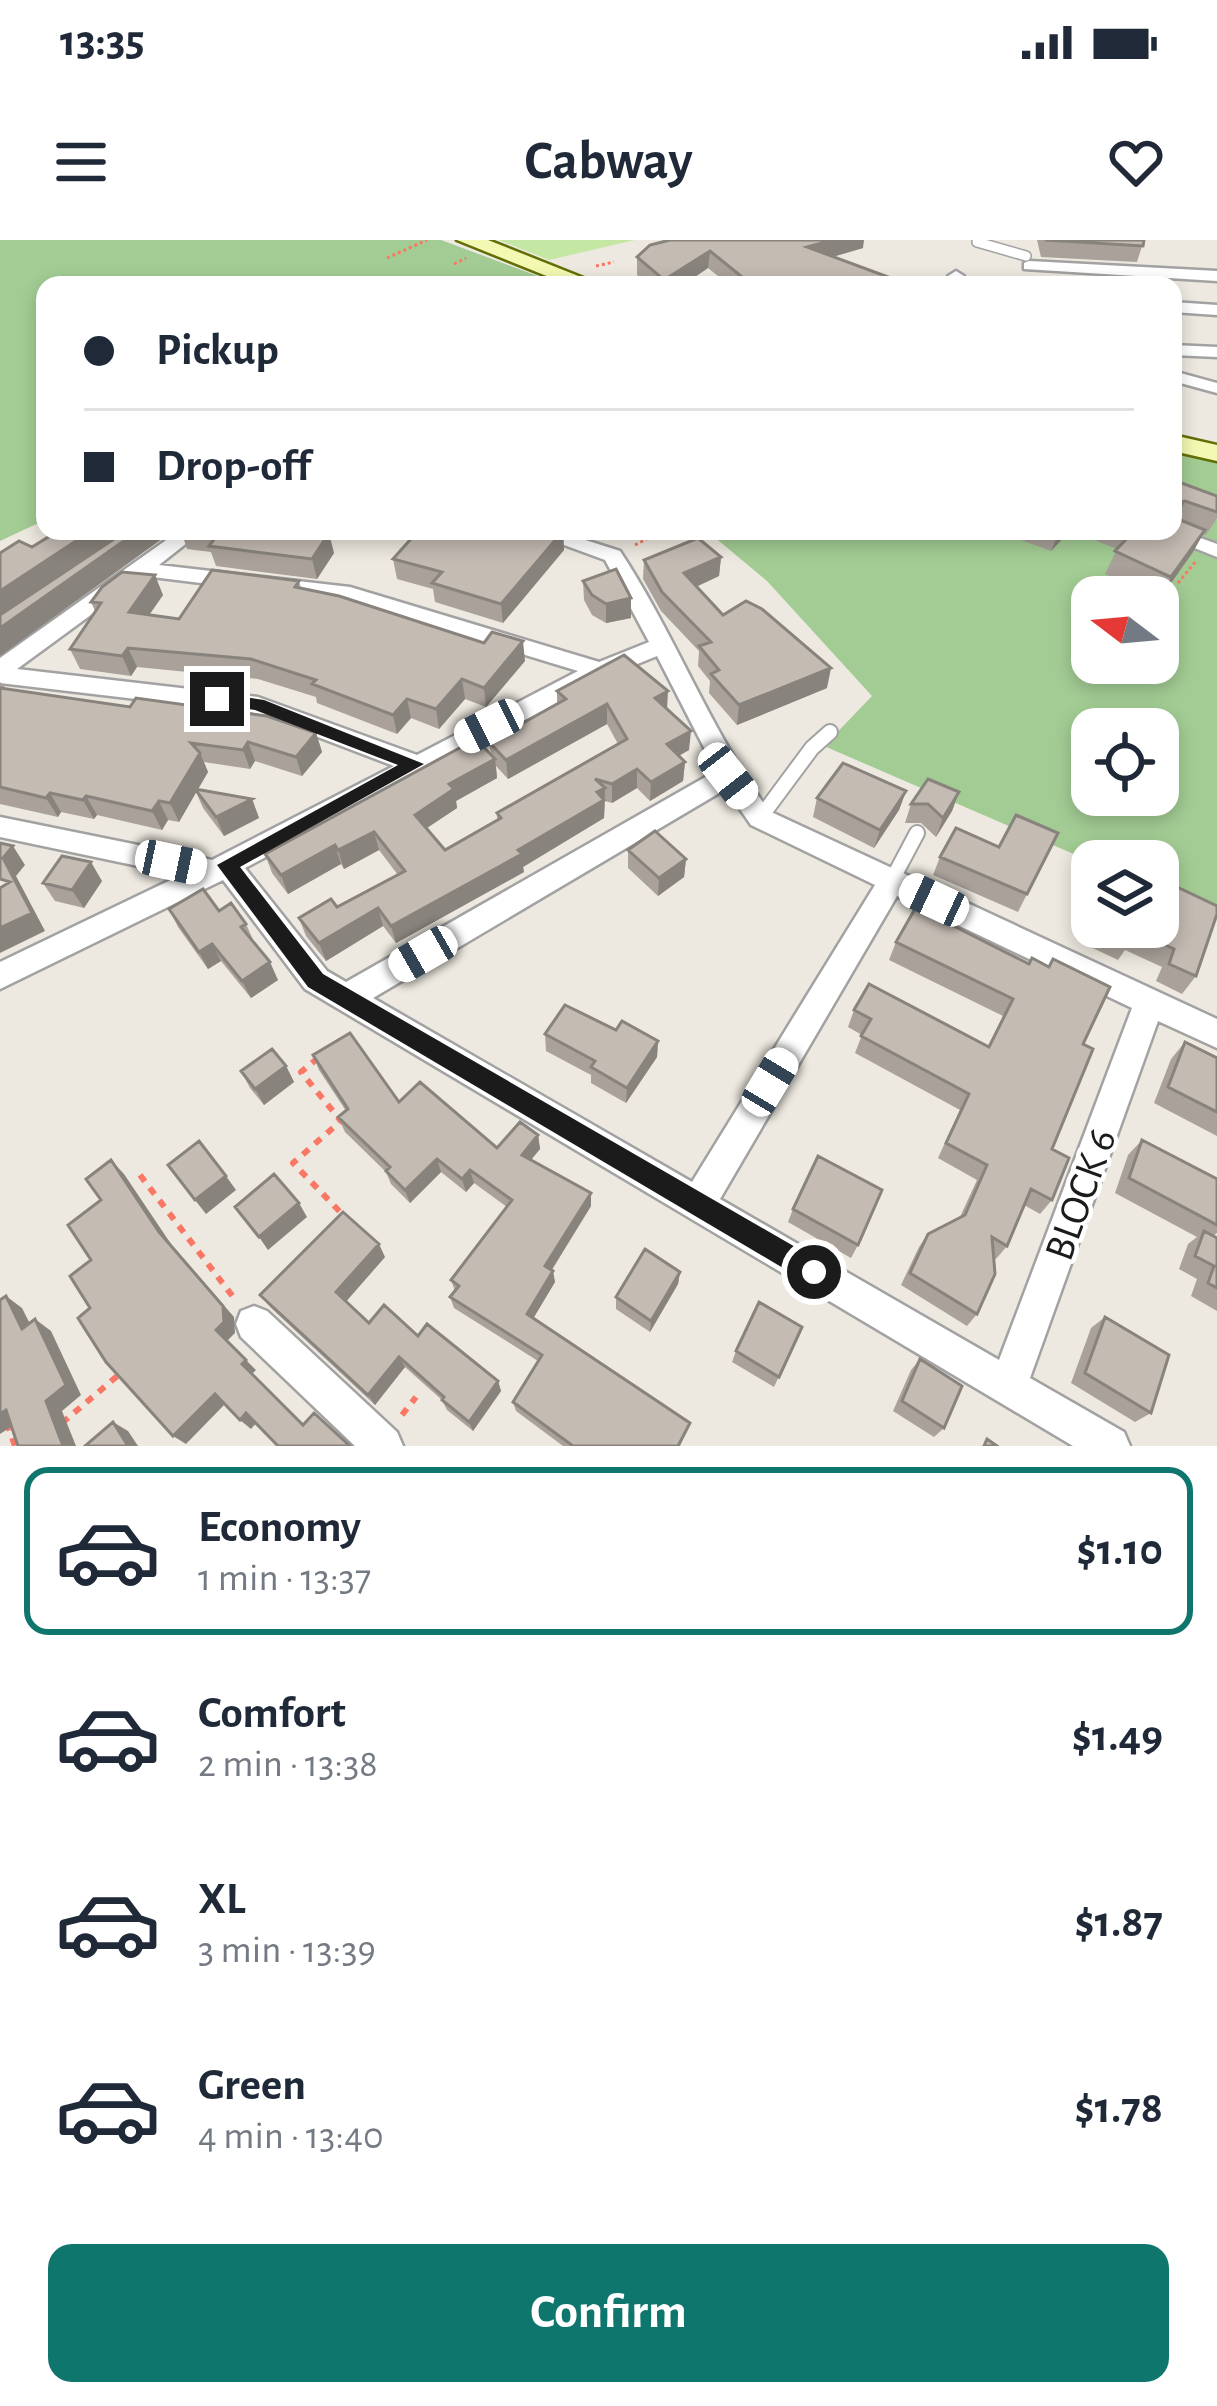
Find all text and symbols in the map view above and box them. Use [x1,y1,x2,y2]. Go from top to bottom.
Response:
text: 13:35 [60,19,145,64]
icon: menu [48,129,114,195]
icon: heart [1103,129,1169,195]
text: Cabway [524,135,693,189]
text: Pickup [156,328,279,373]
text: Drop-off [156,444,311,489]
north arrow [1071,576,1179,684]
map controls [1071,576,1179,948]
route end [190,672,244,726]
car [449,694,529,758]
button: locate [1071,708,1179,816]
car [692,737,764,815]
car [132,837,210,887]
button: layers [1071,840,1179,948]
car [894,868,974,932]
car [383,920,463,988]
car [736,1042,804,1122]
street label: BLOCK 6 [1038,1123,1124,1266]
route start [787,1245,841,1299]
icon: car [54,1497,162,1605]
text: Economy [198,1505,361,1550]
text: $1.10 [1077,1528,1163,1573]
text: 1 min · 13:37 [198,1559,371,1598]
icon: car [54,1683,162,1791]
text: Comfort [198,1691,346,1736]
text: $1.49 [1072,1714,1163,1759]
text: 2 min · 13:38 [198,1745,378,1784]
icon: car [54,1869,162,1977]
text: XL [198,1877,246,1922]
text: $1.87 [1075,1900,1163,1945]
text: 3 min · 13:39 [198,1931,376,1970]
icon: car [54,2055,162,2163]
text: Green [198,2063,306,2108]
text: $1.78 [1075,2086,1163,2131]
text: 4 min · 13:40 [198,2117,384,2156]
button: Confirm [48,2244,1169,2382]

